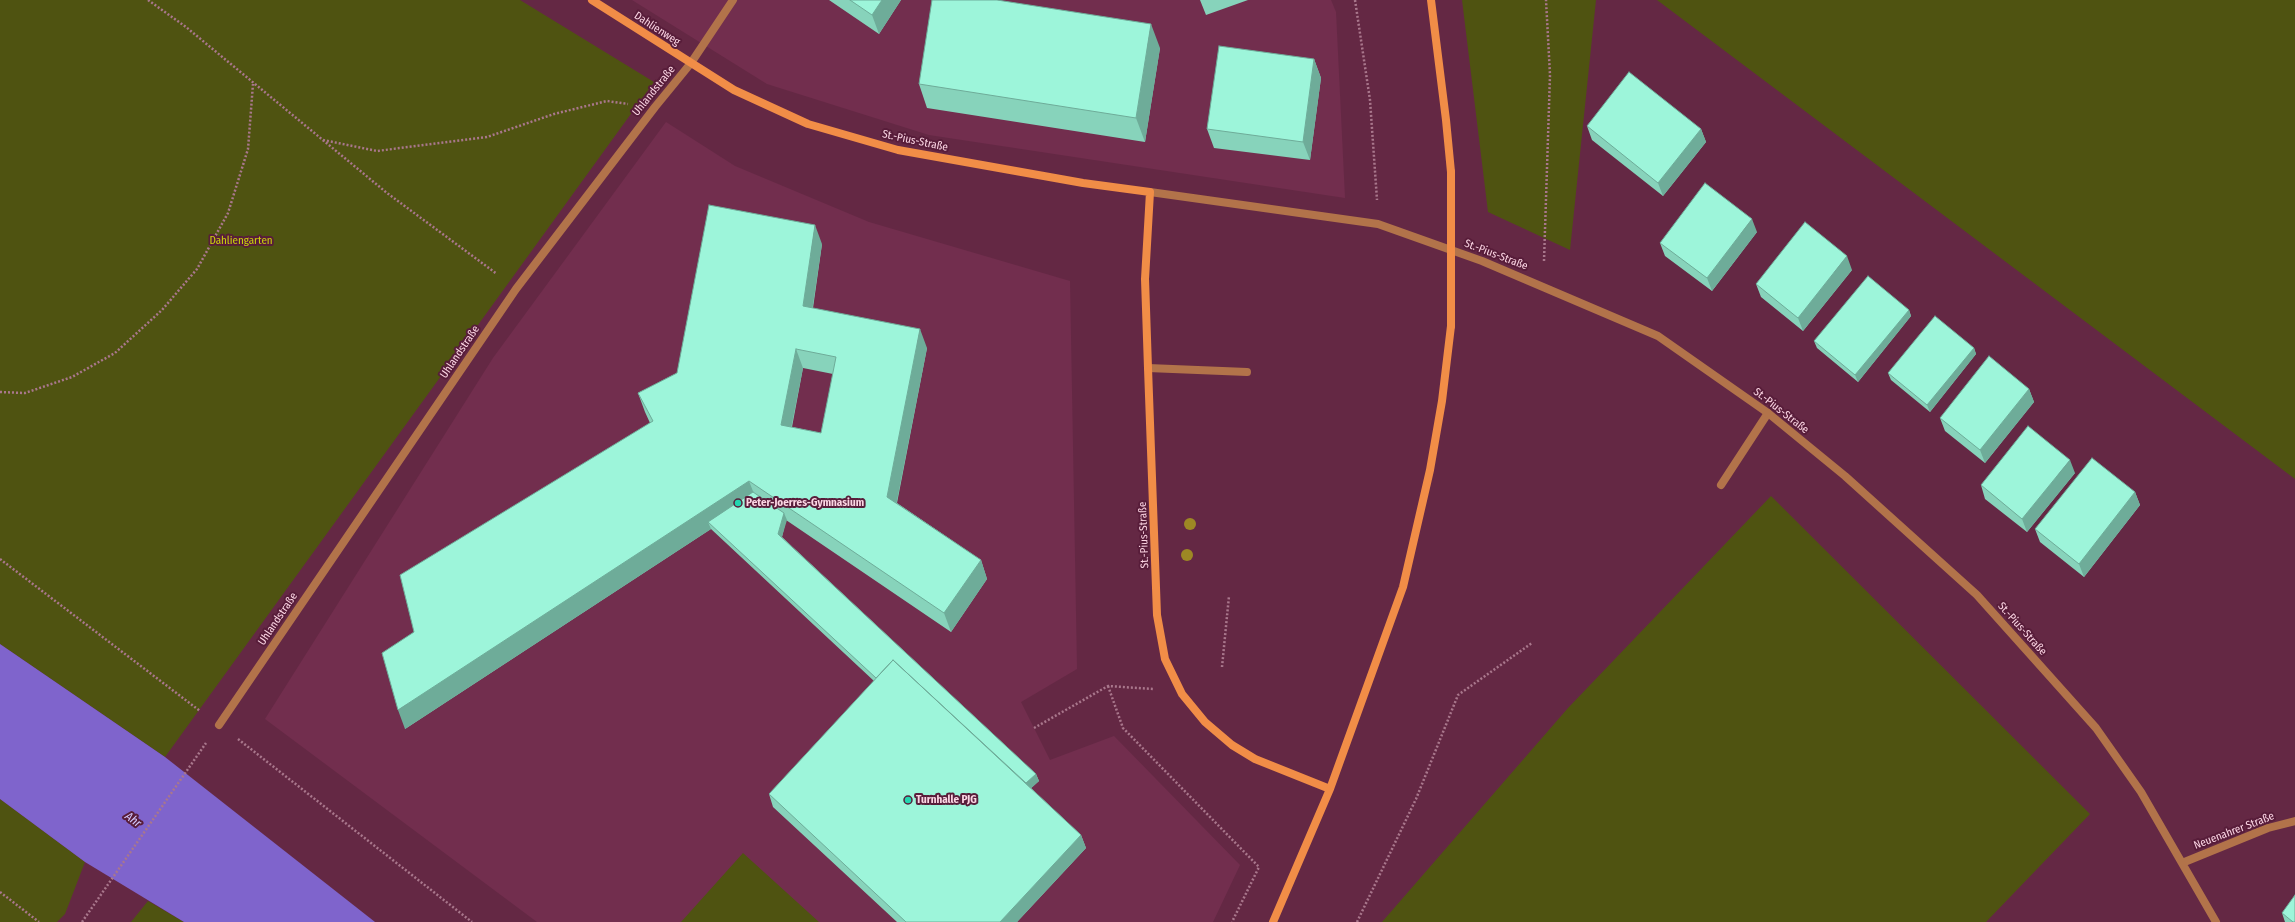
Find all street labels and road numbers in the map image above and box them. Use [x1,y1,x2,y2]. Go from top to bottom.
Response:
street label: Dahlienweg [632,9,682,49]
street label: Uhlandstraße [630,63,678,119]
street label: St.-Pius-Straße [881,128,949,154]
street label: St.-Pius-Straße [1463,237,1529,273]
street label: Uhlandstraße [438,323,482,381]
street label: St.-Pius-Straße [1751,385,1811,437]
street label: St.-Pius-Straße [1136,501,1152,569]
street label: Uhlandstraße [256,590,300,648]
street label: St.-Pius-Straße [1995,600,2049,658]
street label: Neuenahrer Straße [2192,810,2276,852]

